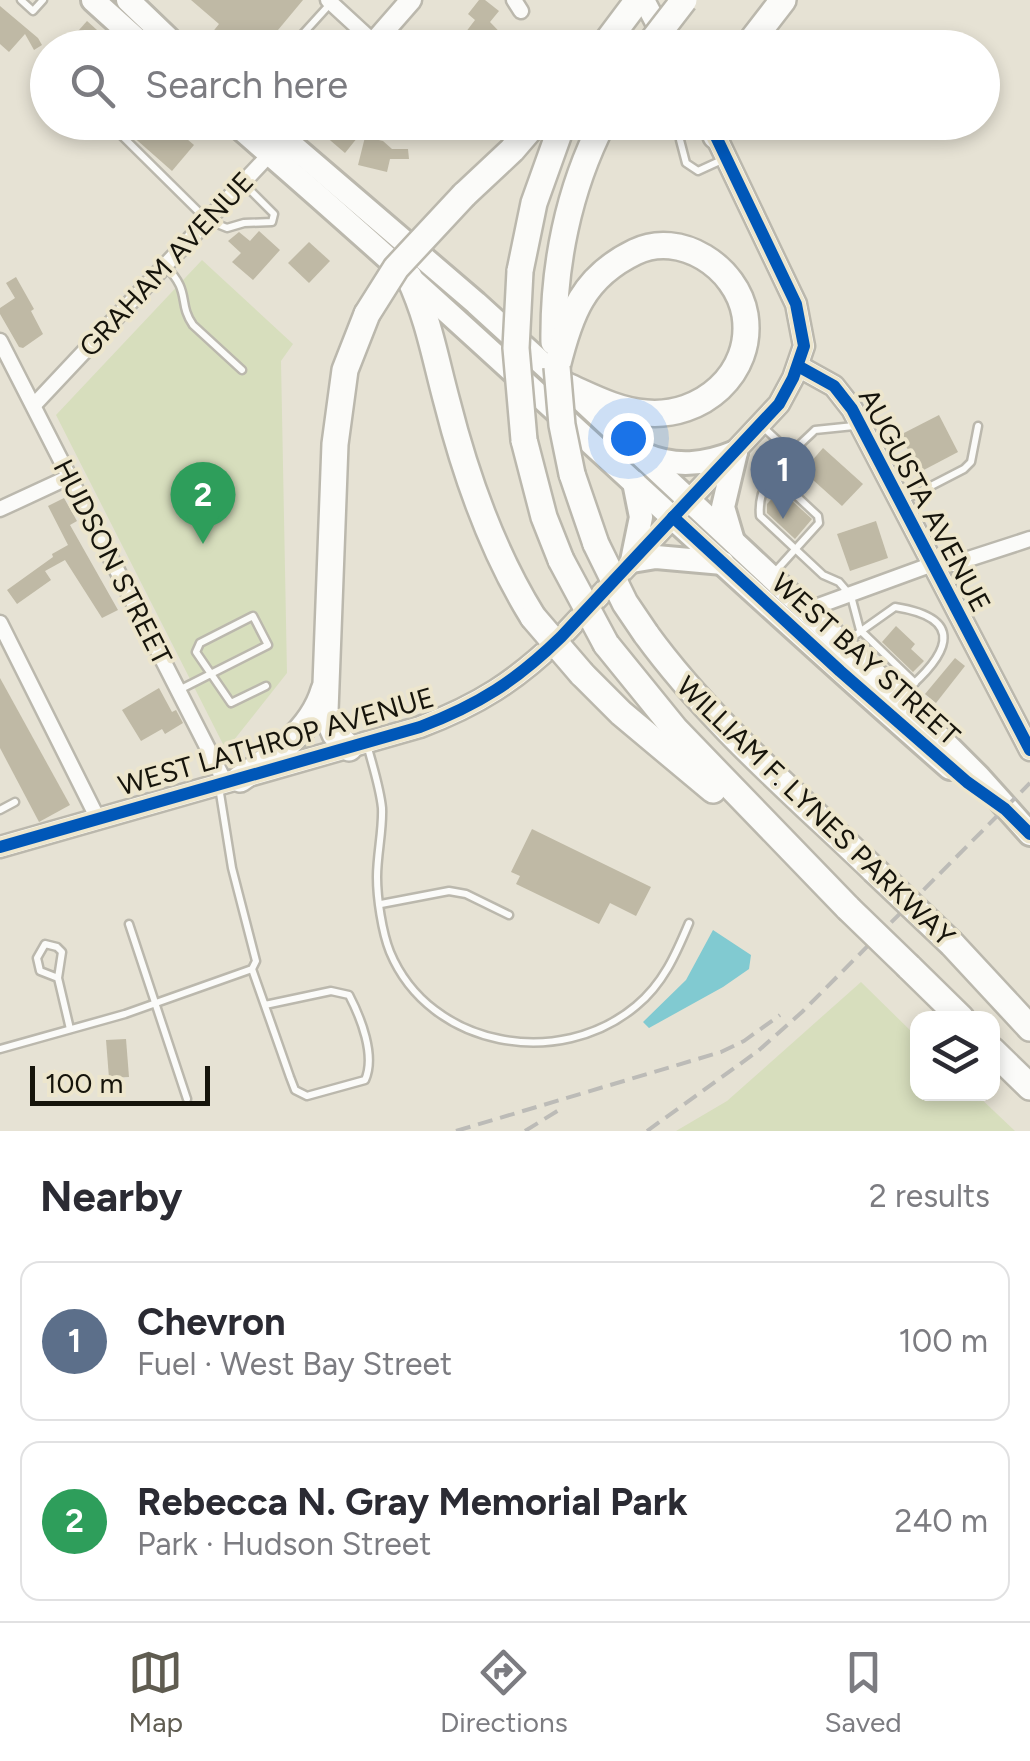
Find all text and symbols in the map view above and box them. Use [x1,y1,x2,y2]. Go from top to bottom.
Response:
search box [30,30,1000,140]
icon: search [65,58,120,113]
text: Search here [145,62,348,108]
street label: GRAHAM AVENUE [72,165,260,363]
street label: AUGUSTA AVENUE [852,382,998,618]
your location [603,413,654,464]
pin: 1 [750,436,816,519]
street label: HUDSON STREET [46,453,180,671]
pin: 2 [170,462,236,544]
street label: WEST BAY STREET [765,566,967,753]
street label: WILLIAM F. LYNES PARKWAY [670,669,962,953]
street label: WEST LATHROP AVENUE [114,680,438,802]
map controls [910,1011,1000,1101]
button: layers [910,1011,1000,1101]
scale bar [30,1061,210,1106]
text: 100 m [45,1066,123,1100]
text: Nearby [40,1171,182,1222]
text: 2 results [869,1177,990,1215]
text: Chevron [137,1299,286,1345]
text: 1 [68,1322,81,1360]
text: 100 m [899,1322,988,1360]
text: Fuel · West Bay Street [137,1345,452,1383]
text: Rebecca N. Gray Memorial Park [137,1479,688,1525]
text: 2 [65,1502,84,1540]
text: 240 m [895,1502,988,1540]
text: Park · Hudson Street [137,1525,431,1563]
tab: Map [128,1645,183,1739]
tab: Directions [440,1645,568,1739]
tab: Saved [824,1645,902,1739]

